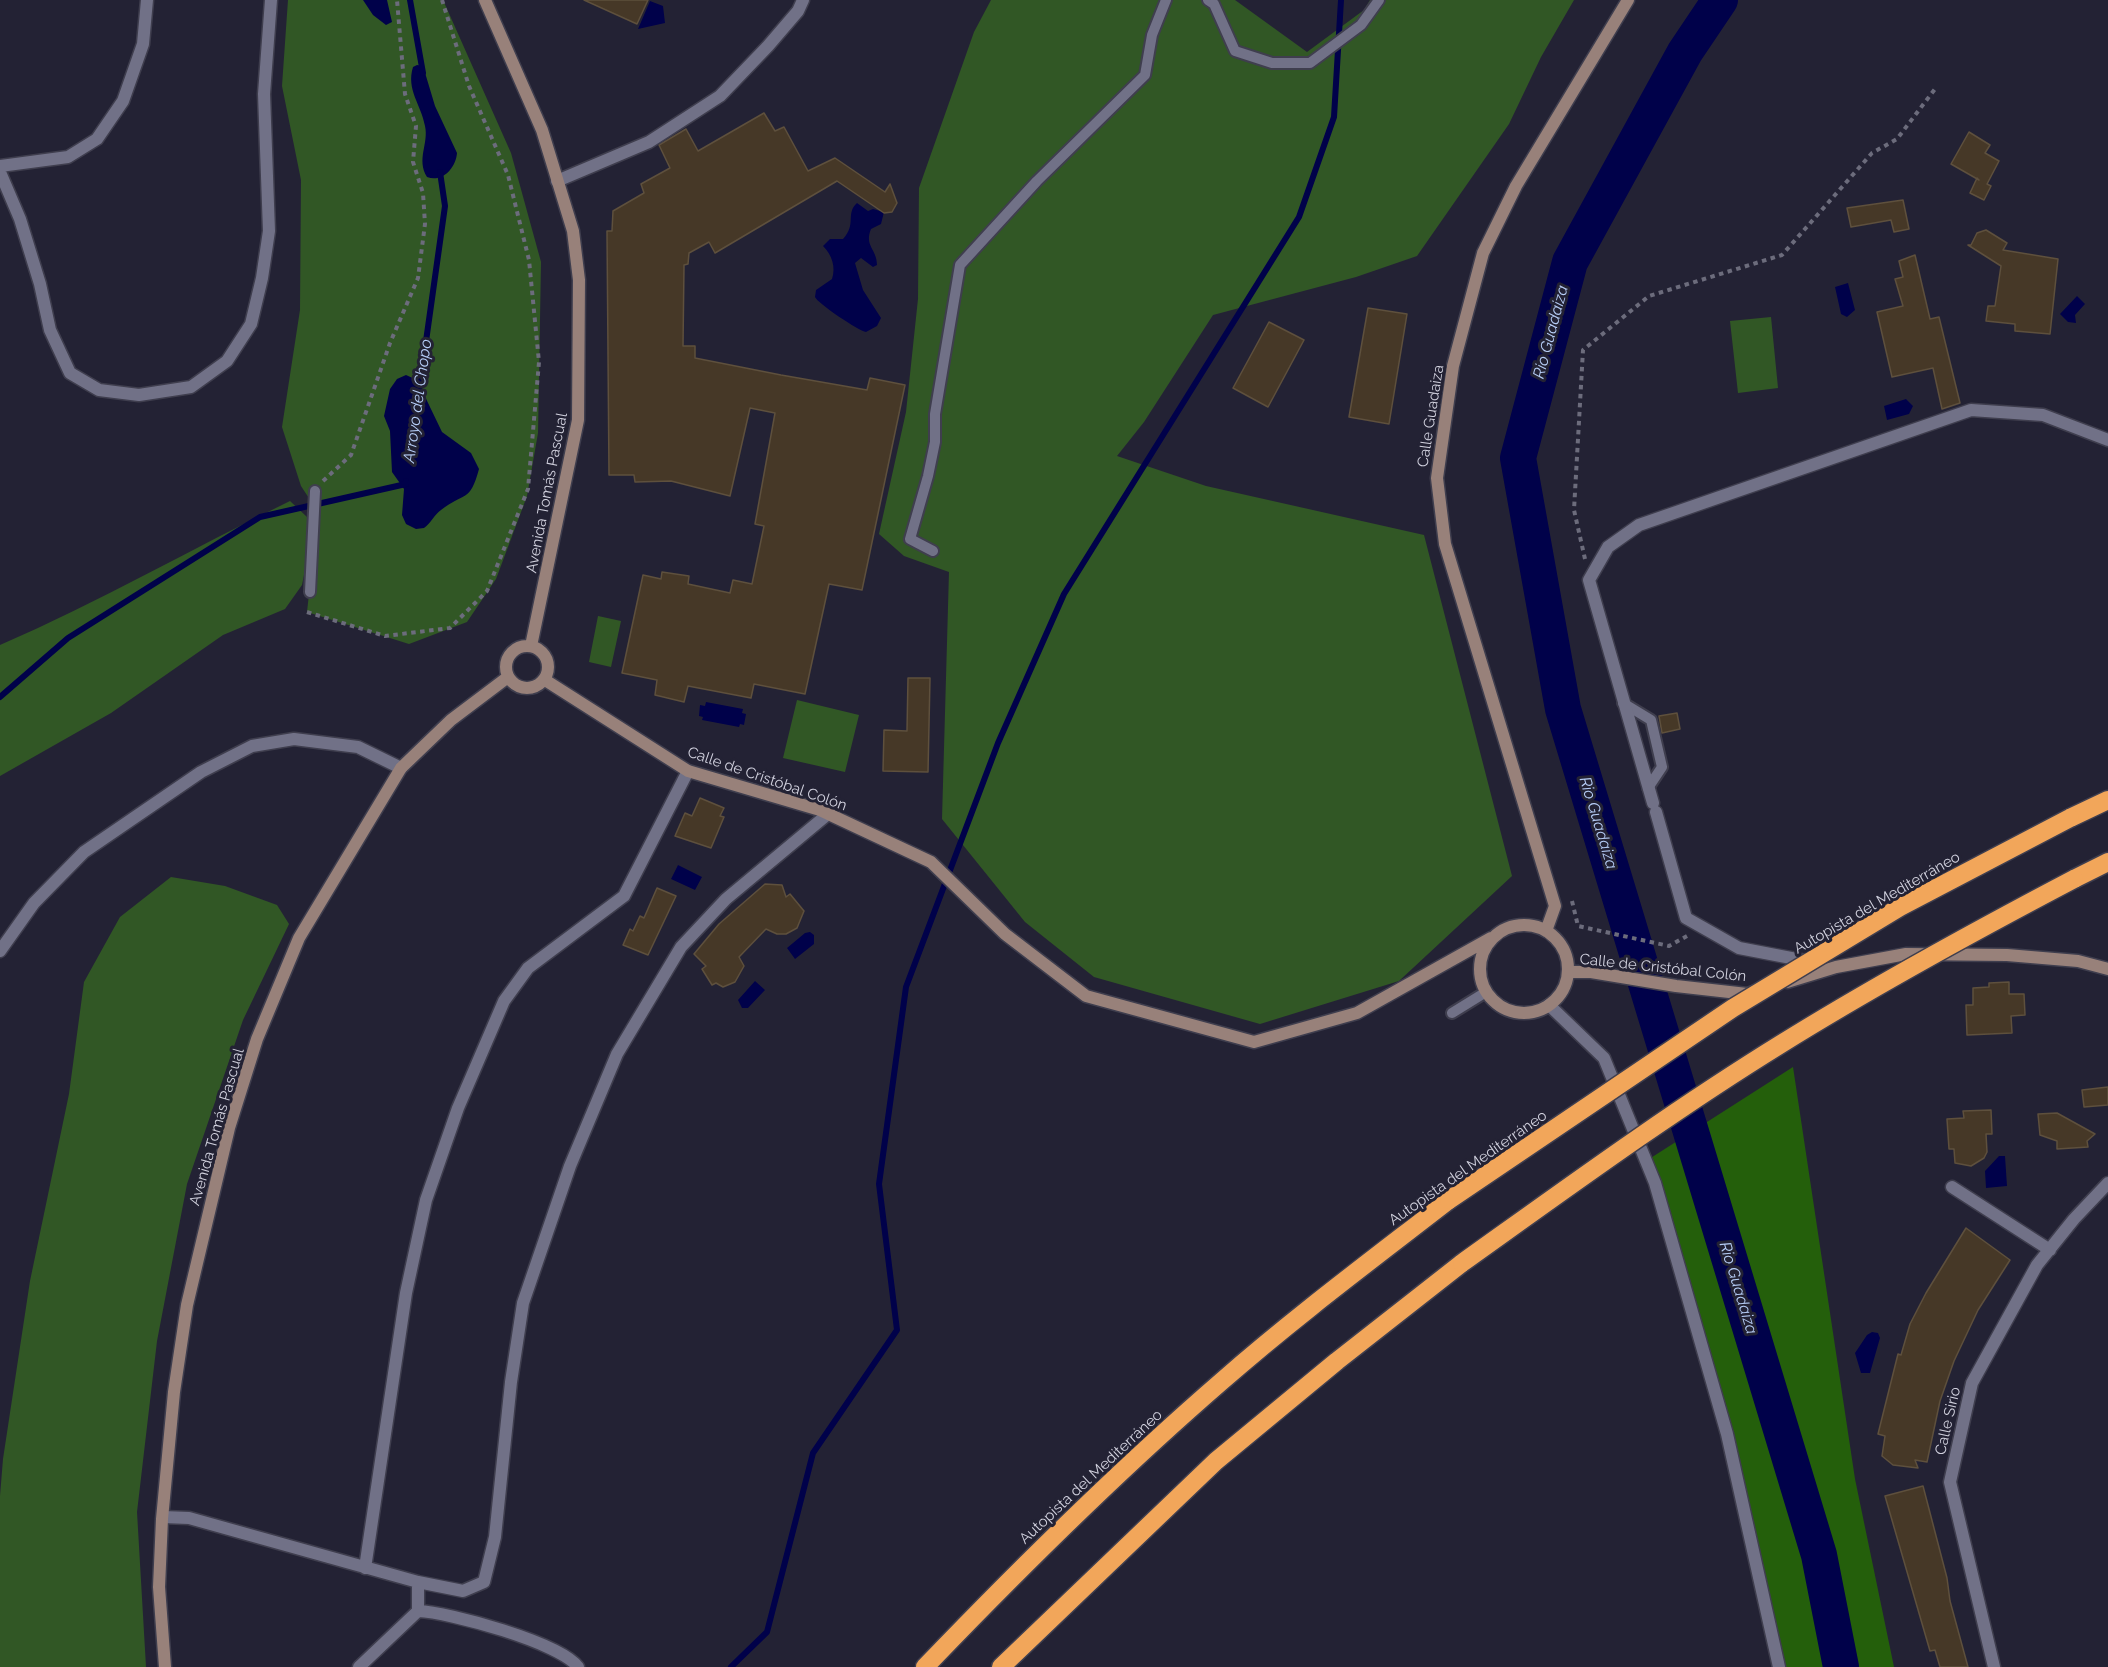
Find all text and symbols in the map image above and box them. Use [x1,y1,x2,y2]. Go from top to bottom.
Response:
water label: Rio Guadaiza [1529,283,1573,381]
water label: Arroyo del Chopo [400,338,436,464]
street label: Calle Guadaiza [1414,364,1448,468]
street label: Avenida Tomás Pascual [523,411,571,575]
street label: Calle de Cristóbal Colón [685,743,849,815]
water label: Rio Guadaiza [1575,774,1621,872]
street label: Autopista del Mediterráneo [1791,848,1963,958]
street label: Calle de Cristóbal Colón [1579,950,1747,986]
street label: Avenida Tomás Pascual [186,1046,248,1208]
street label: Autopista del Mediterráneo [1386,1106,1550,1230]
water label: Rio Guadaiza [1715,1239,1761,1337]
street label: Calle Sirio [1931,1385,1965,1457]
street label: Autopista del Mediterráneo [1016,1406,1166,1548]

